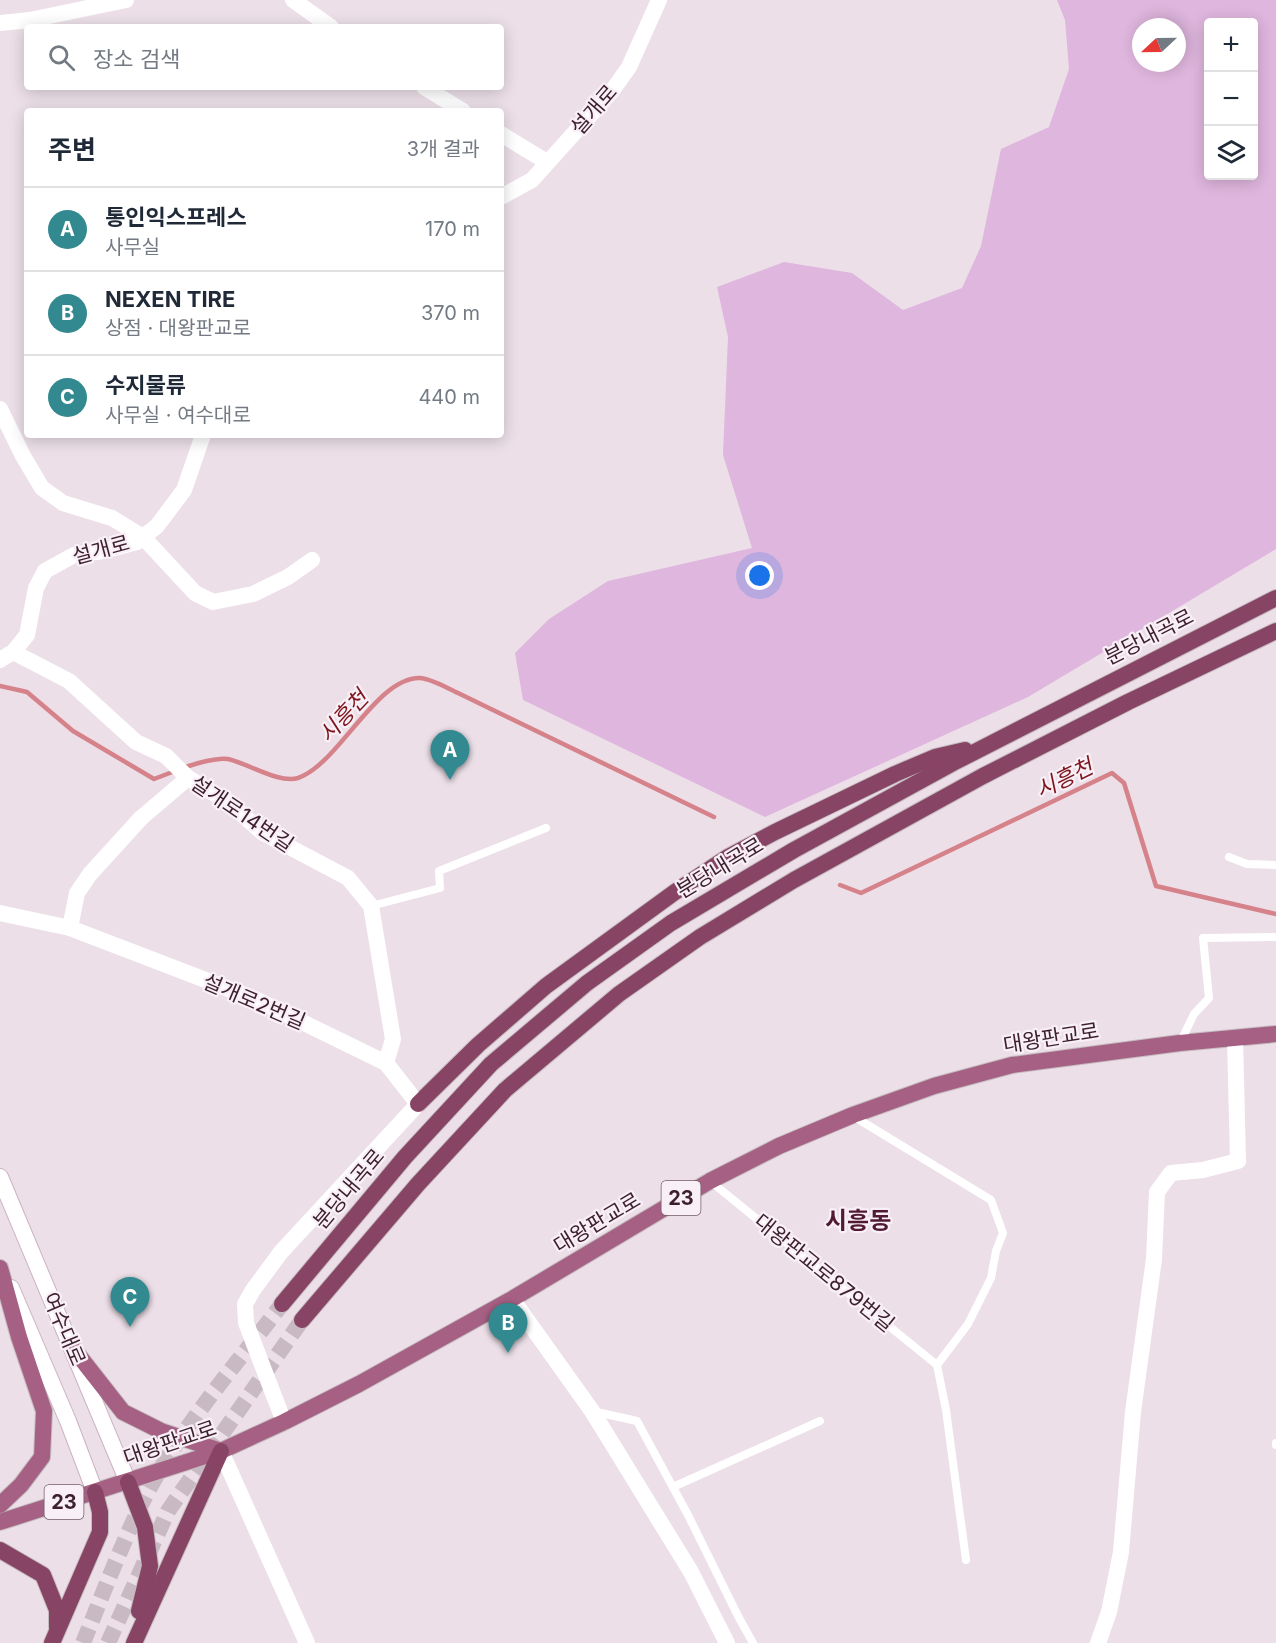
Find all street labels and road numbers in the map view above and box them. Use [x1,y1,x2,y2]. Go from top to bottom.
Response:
street label: 설개로 [565,80,622,140]
street label: 설개로 [70,530,132,569]
street label: 분당내곡로 [1100,603,1197,670]
street label: 설개로14번길 [186,770,298,857]
street label: 분당내곡로 [672,832,768,903]
street label: 설개로2번길 [199,969,309,1034]
street label: 대왕판교로 [1001,1018,1101,1057]
street label: 분당내곡로 [308,1144,389,1234]
road number: 23 [662,1181,700,1215]
street label: 대왕판교로 [549,1187,645,1258]
street label: 대왕판교로879번길 [749,1208,899,1337]
street label: 여수대로 [38,1288,91,1369]
street label: 대왕판교로 [120,1415,220,1470]
road number: 23 [44,1485,84,1519]

